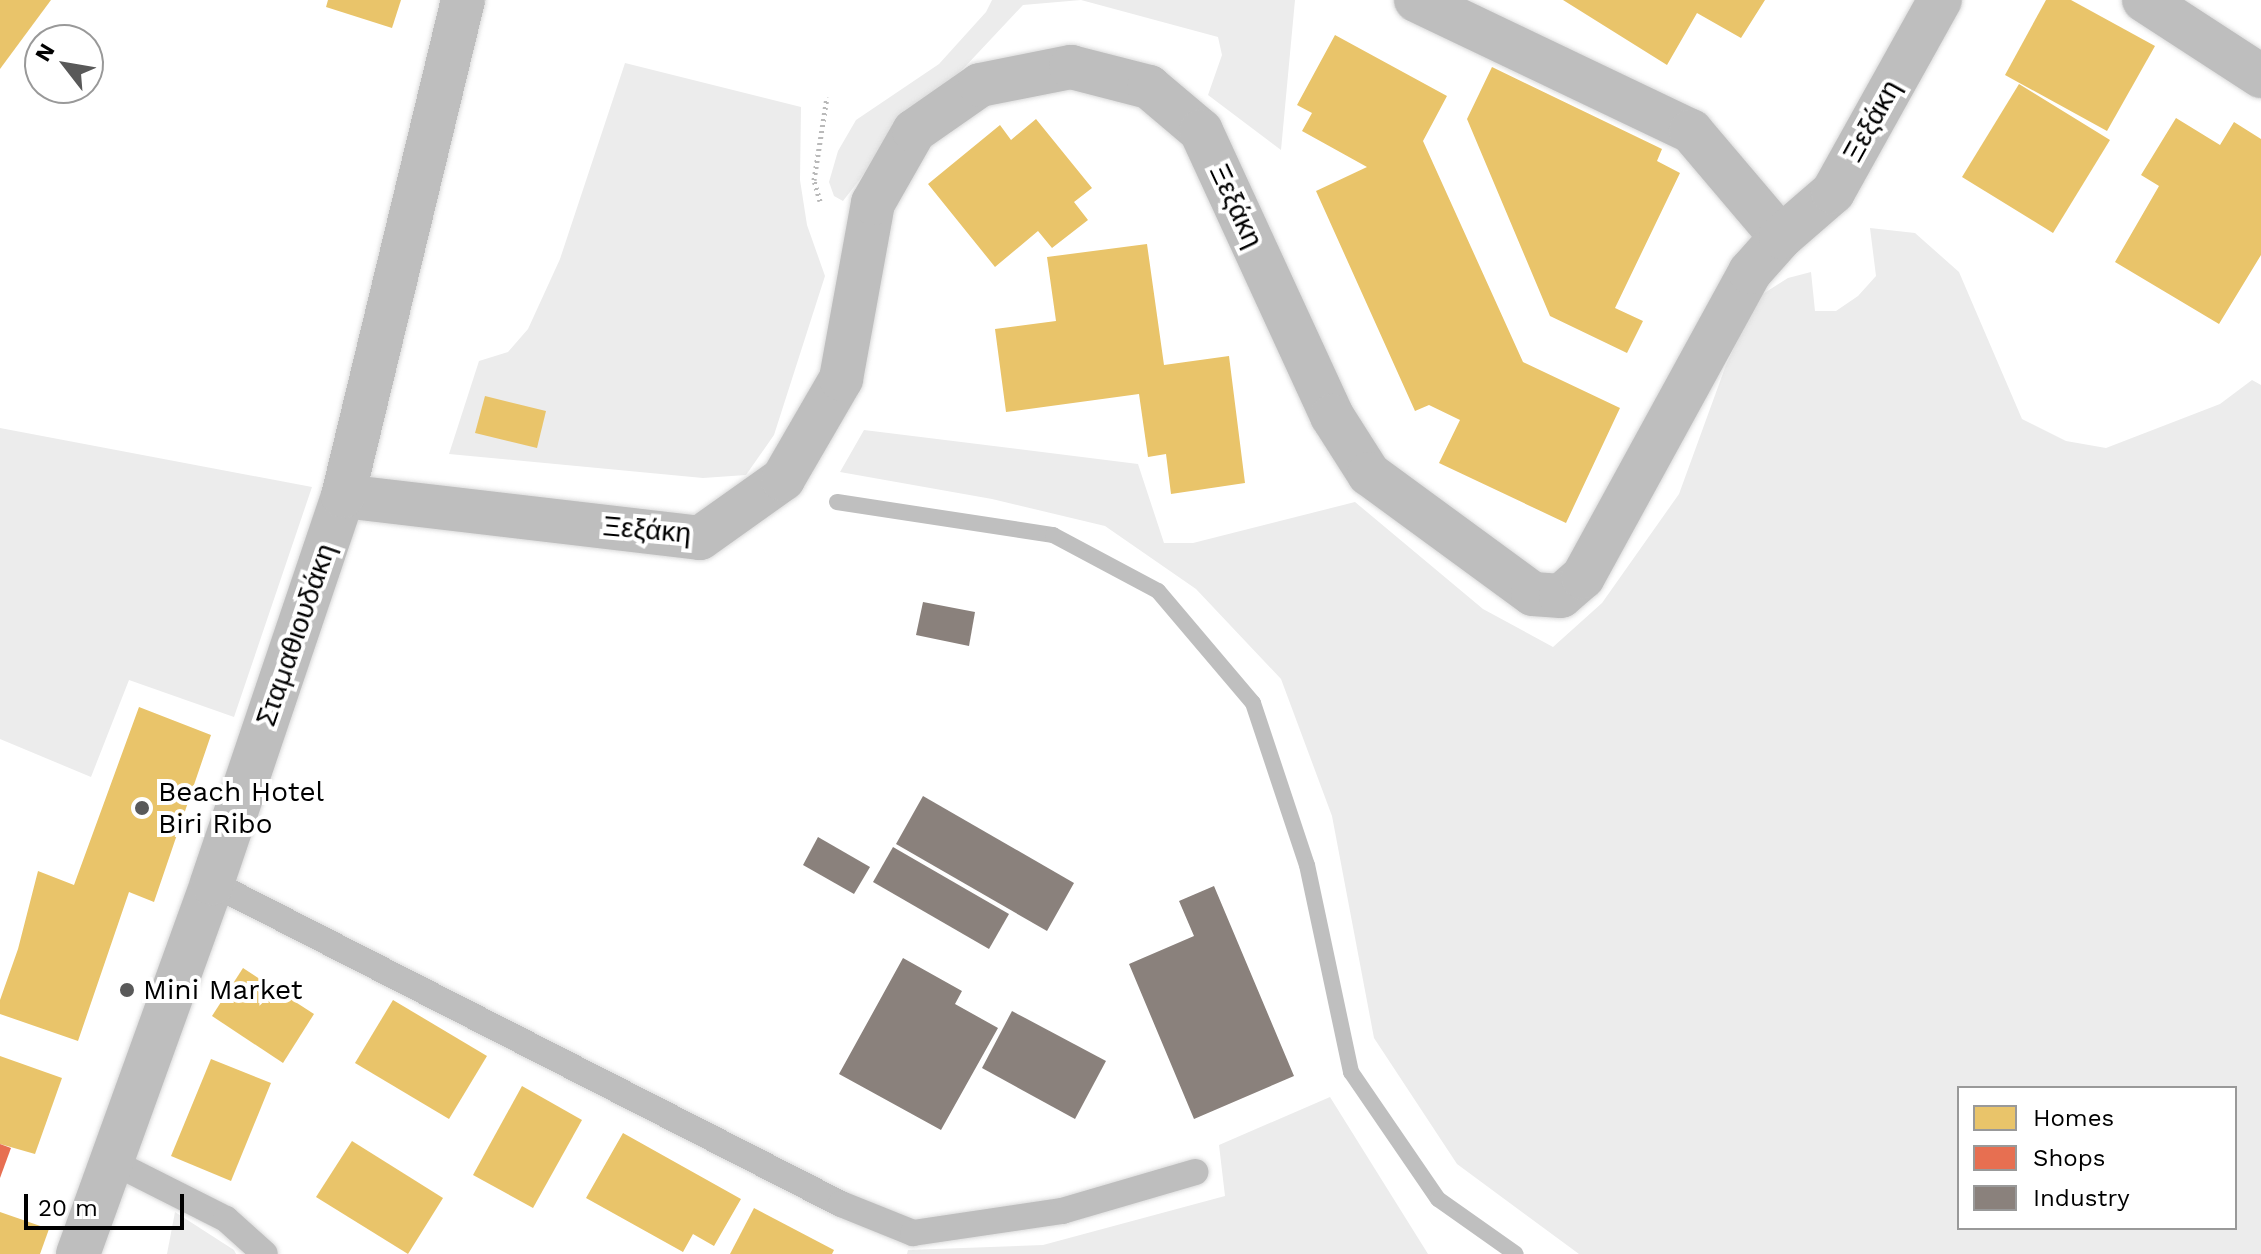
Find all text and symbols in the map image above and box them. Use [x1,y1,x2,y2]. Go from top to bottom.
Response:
north arrow [24,24,104,104]
text: N [30,39,60,66]
street label: Ξεξάκη [1836,74,1908,168]
street label: Ξεξάκη [1202,159,1270,253]
street label: Ξεξάκη [602,509,692,551]
street label: Σταμαθιουδάκη [249,539,343,731]
place label: Beach Hotel Biri Ribo [158,775,324,841]
marker: Beach Hotel Biri Ribo [133,799,151,817]
place label: Mini Market [143,973,303,1007]
marker: Mini Market [118,981,136,999]
legend [1957,1086,2237,1230]
text: Homes [2033,1104,2114,1132]
text: Shops [2033,1144,2105,1172]
scale bar [28,1178,188,1228]
text: Industry [2033,1184,2130,1212]
text: 20 m [38,1194,98,1222]

